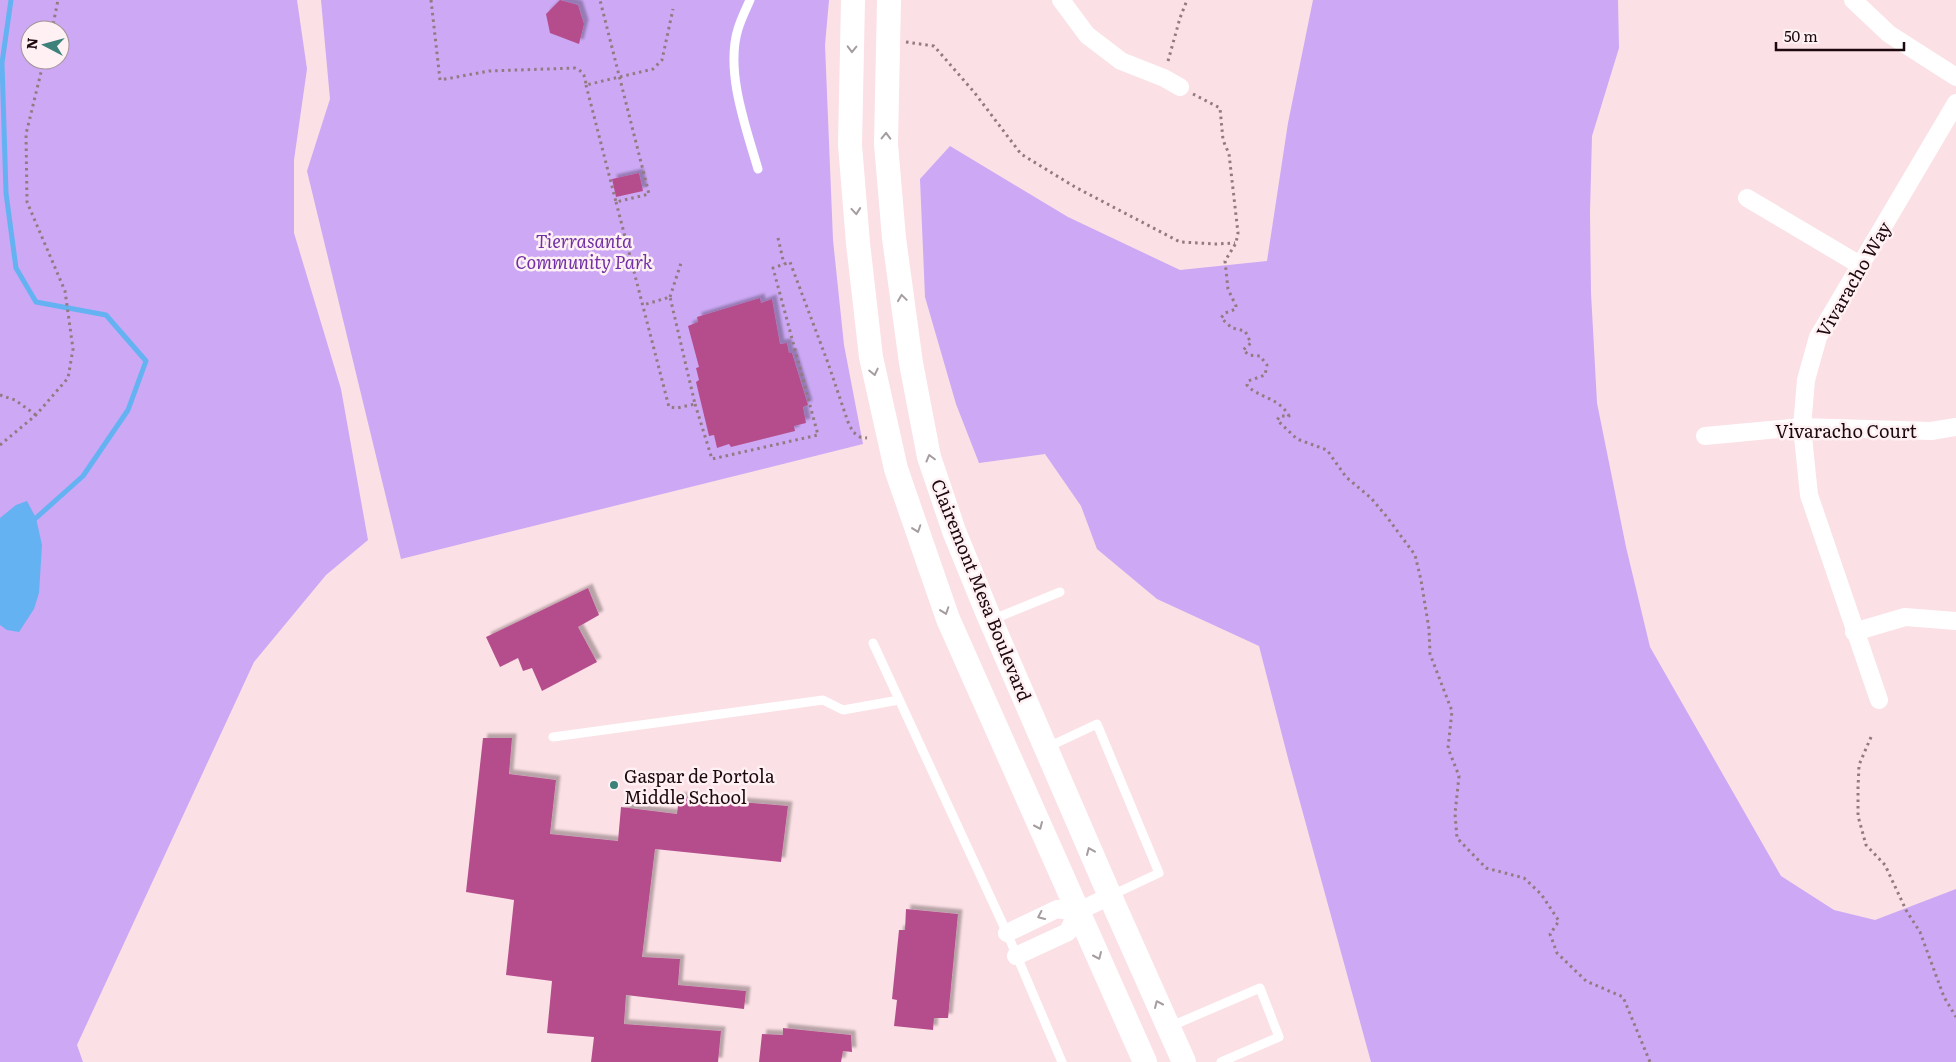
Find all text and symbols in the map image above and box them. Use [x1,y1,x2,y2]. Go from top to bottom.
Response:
north arrow [20,20,70,70]
scale bar [1776,20,1904,52]
text: 50 m [1784,24,1818,47]
text: N [21,36,42,50]
one-way arrow [847,45,858,53]
one-way arrow [881,132,891,140]
one-way arrow [850,207,861,215]
street label: Vivaracho Way [1809,216,1897,342]
park label: Tierrasanta Community Park [515,227,653,275]
one-way arrow [897,293,908,301]
one-way arrow [869,368,879,377]
street label: Vivaracho Court [1775,417,1917,444]
one-way arrow [925,453,936,462]
street label: Clairemont Mesa Boulevard [925,475,1039,705]
one-way arrow [911,524,921,533]
one-way arrow [939,606,949,614]
place label: Gaspar de Portola Middle School [624,762,775,810]
marker: Gaspar de Portola Middle School [608,779,620,791]
one-way arrow [1033,821,1043,830]
one-way arrow [1086,847,1097,856]
one-way arrow [1037,910,1046,921]
one-way arrow [1091,951,1102,960]
one-way arrow [1154,1000,1165,1009]

